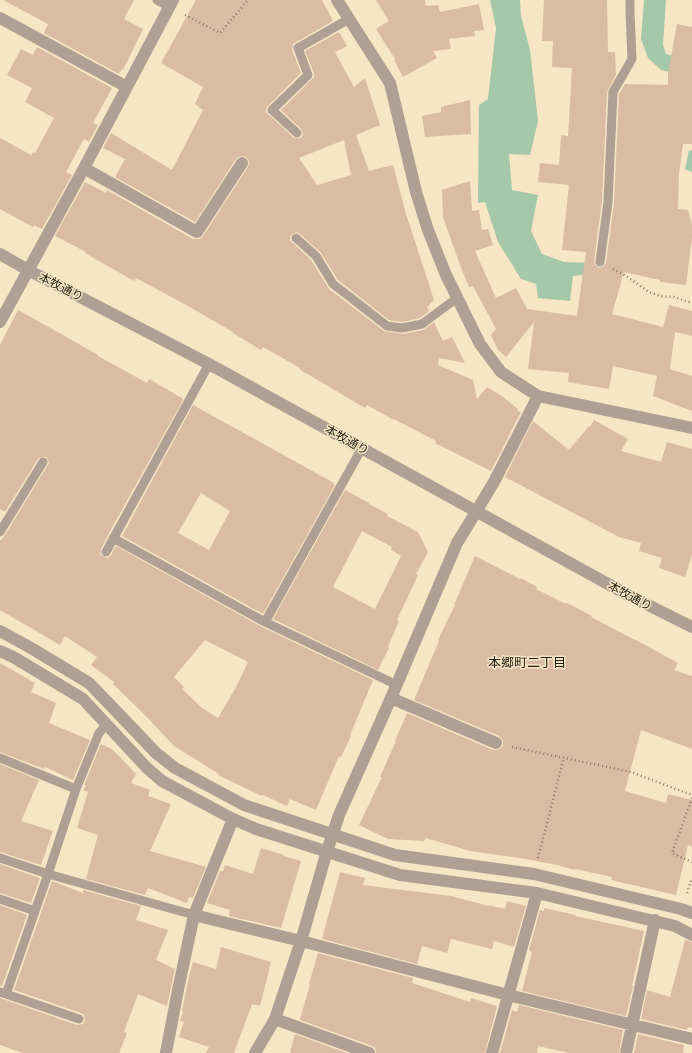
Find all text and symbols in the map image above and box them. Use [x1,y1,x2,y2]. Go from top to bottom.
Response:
street label: 本牧通り [36,270,86,304]
street label: 本牧通り [323,422,371,458]
street label: 本牧通り [606,579,654,613]
district label: 本郷町二丁目 [488,655,566,670]

